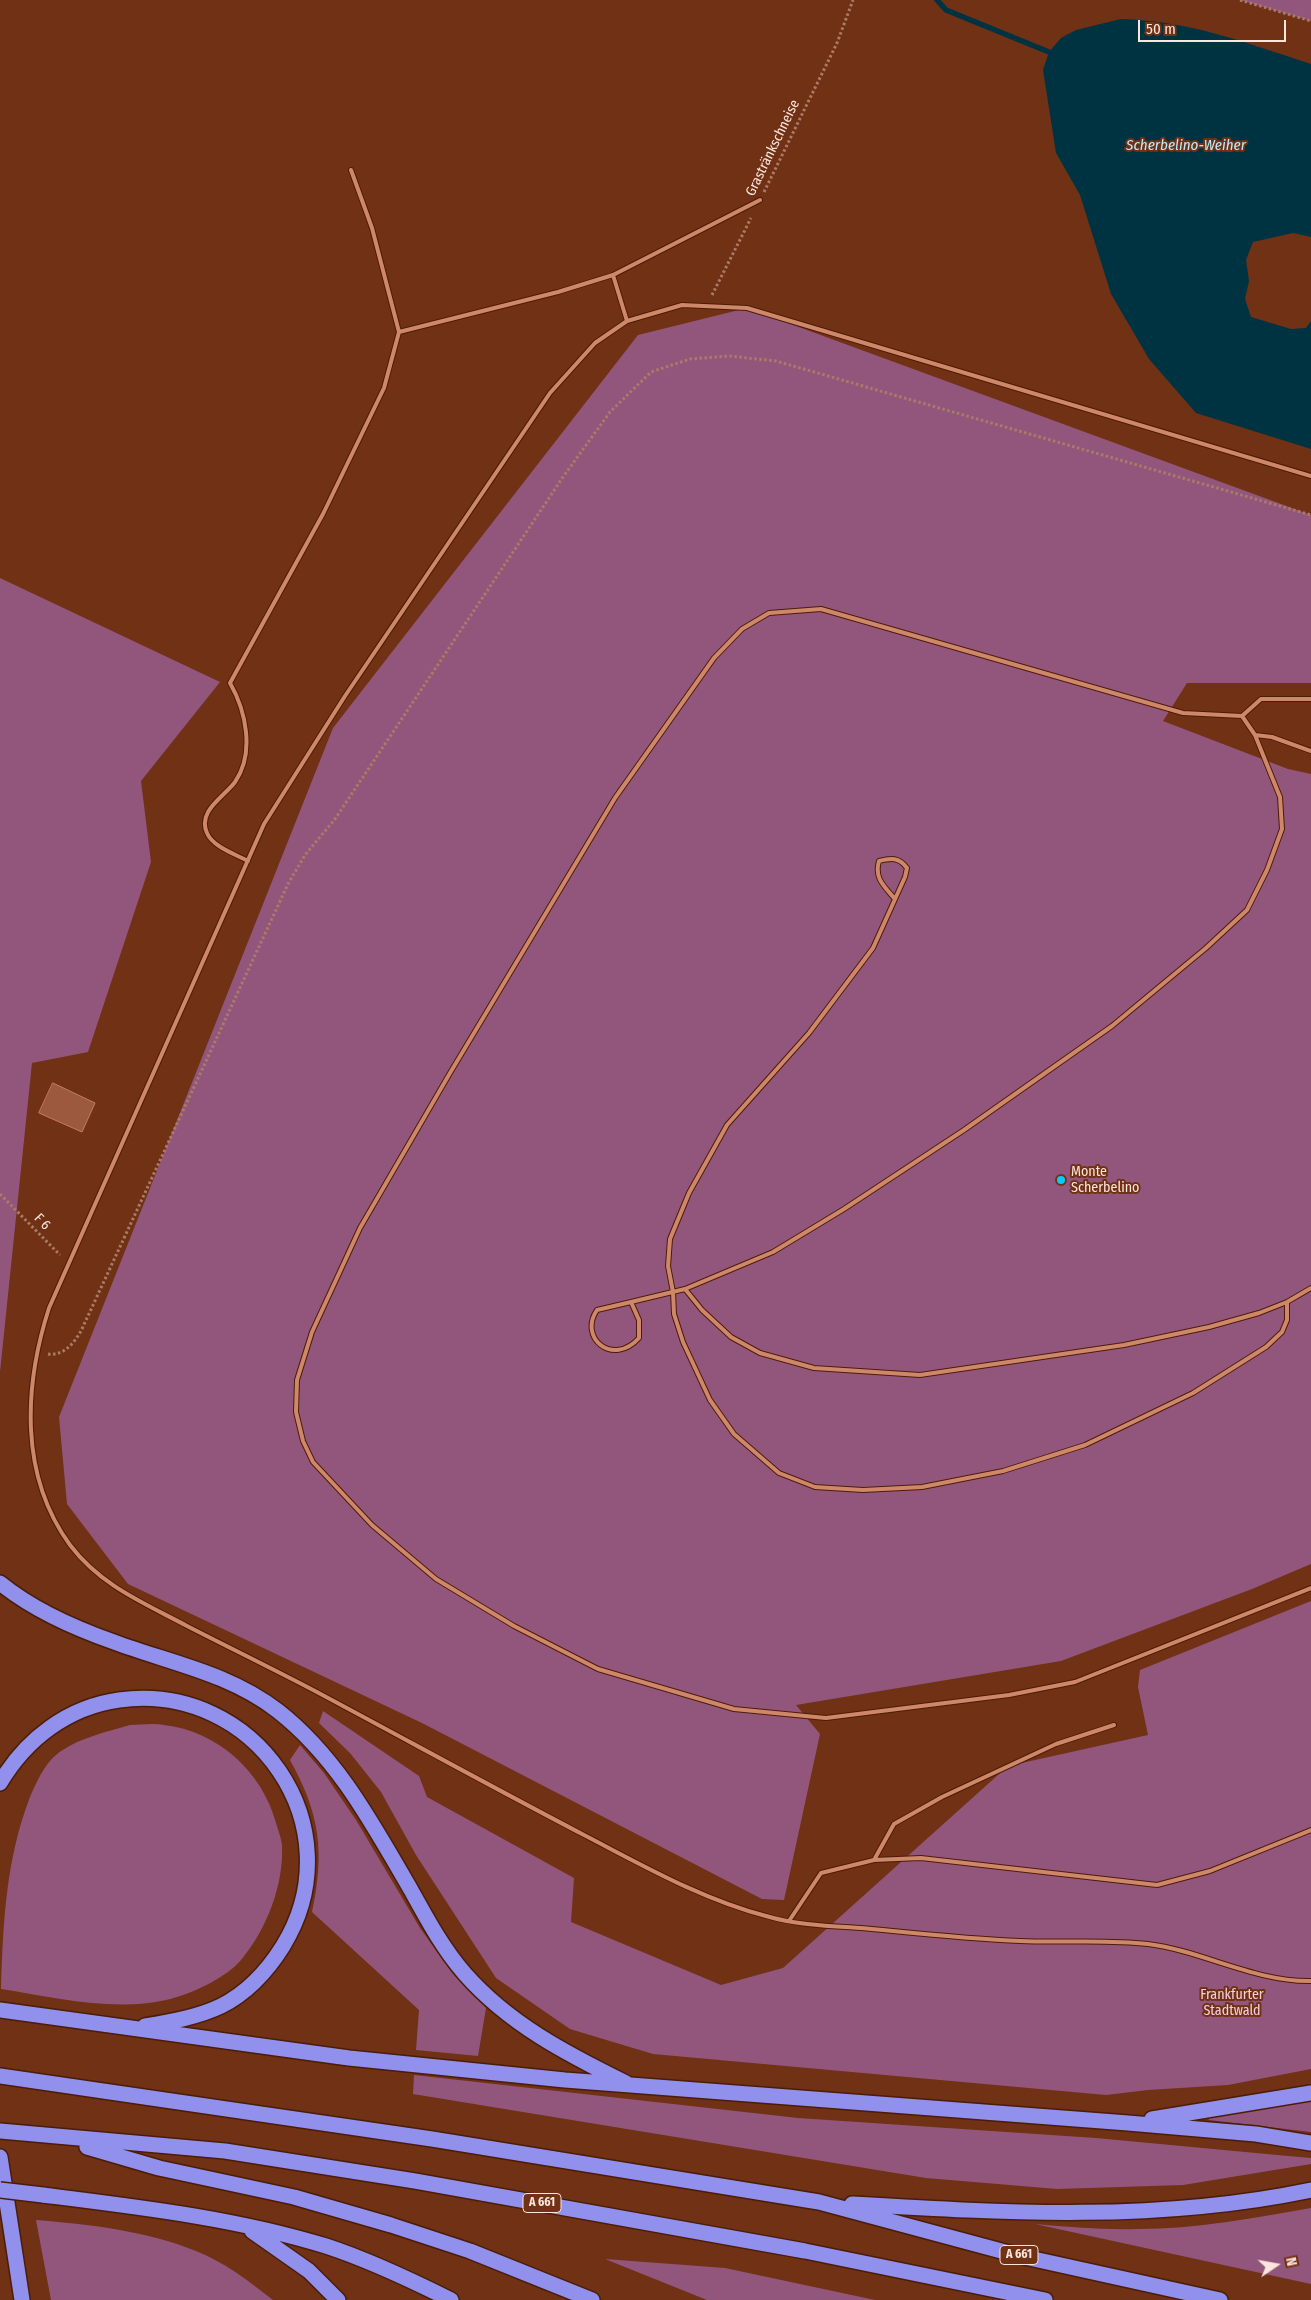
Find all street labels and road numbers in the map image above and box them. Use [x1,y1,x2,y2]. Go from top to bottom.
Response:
street label: Grastränkschneise [742,97,804,199]
street label: F 6 [30,1210,54,1234]
road number: A 661 [523,2194,561,2212]
road number: A 661 [1000,2246,1038,2264]

